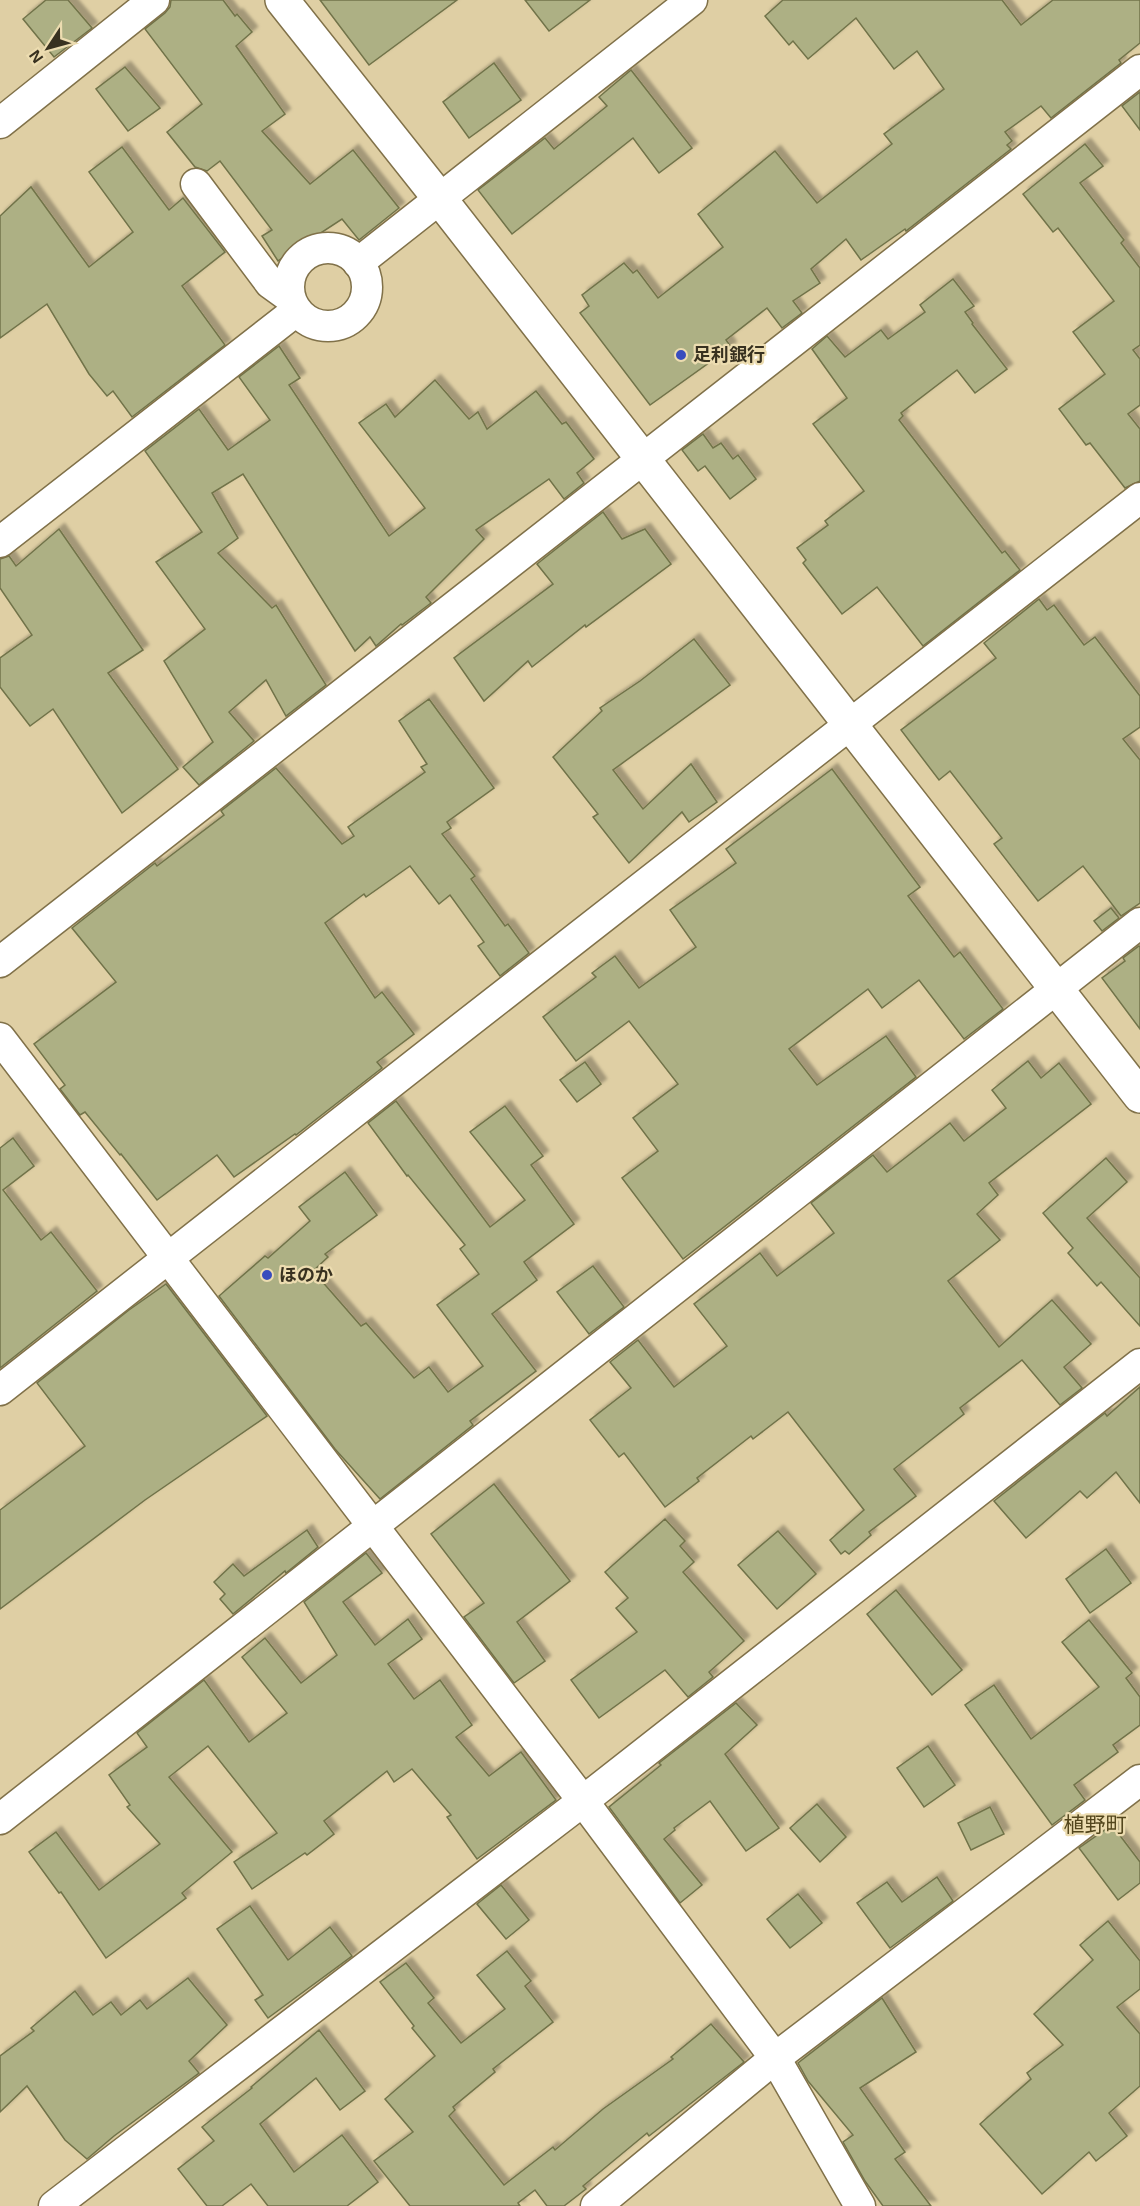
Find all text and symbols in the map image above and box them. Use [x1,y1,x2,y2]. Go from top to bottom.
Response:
north arrow [18,18,78,78]
text: N [26,47,47,66]
place label: 足利銀行 [693,344,765,365]
marker: 足利銀行 [674,348,688,362]
place label: ほのか [279,1265,333,1285]
marker: ほのか [260,1268,274,1282]
district label: 植野町 [1064,1813,1127,1836]

